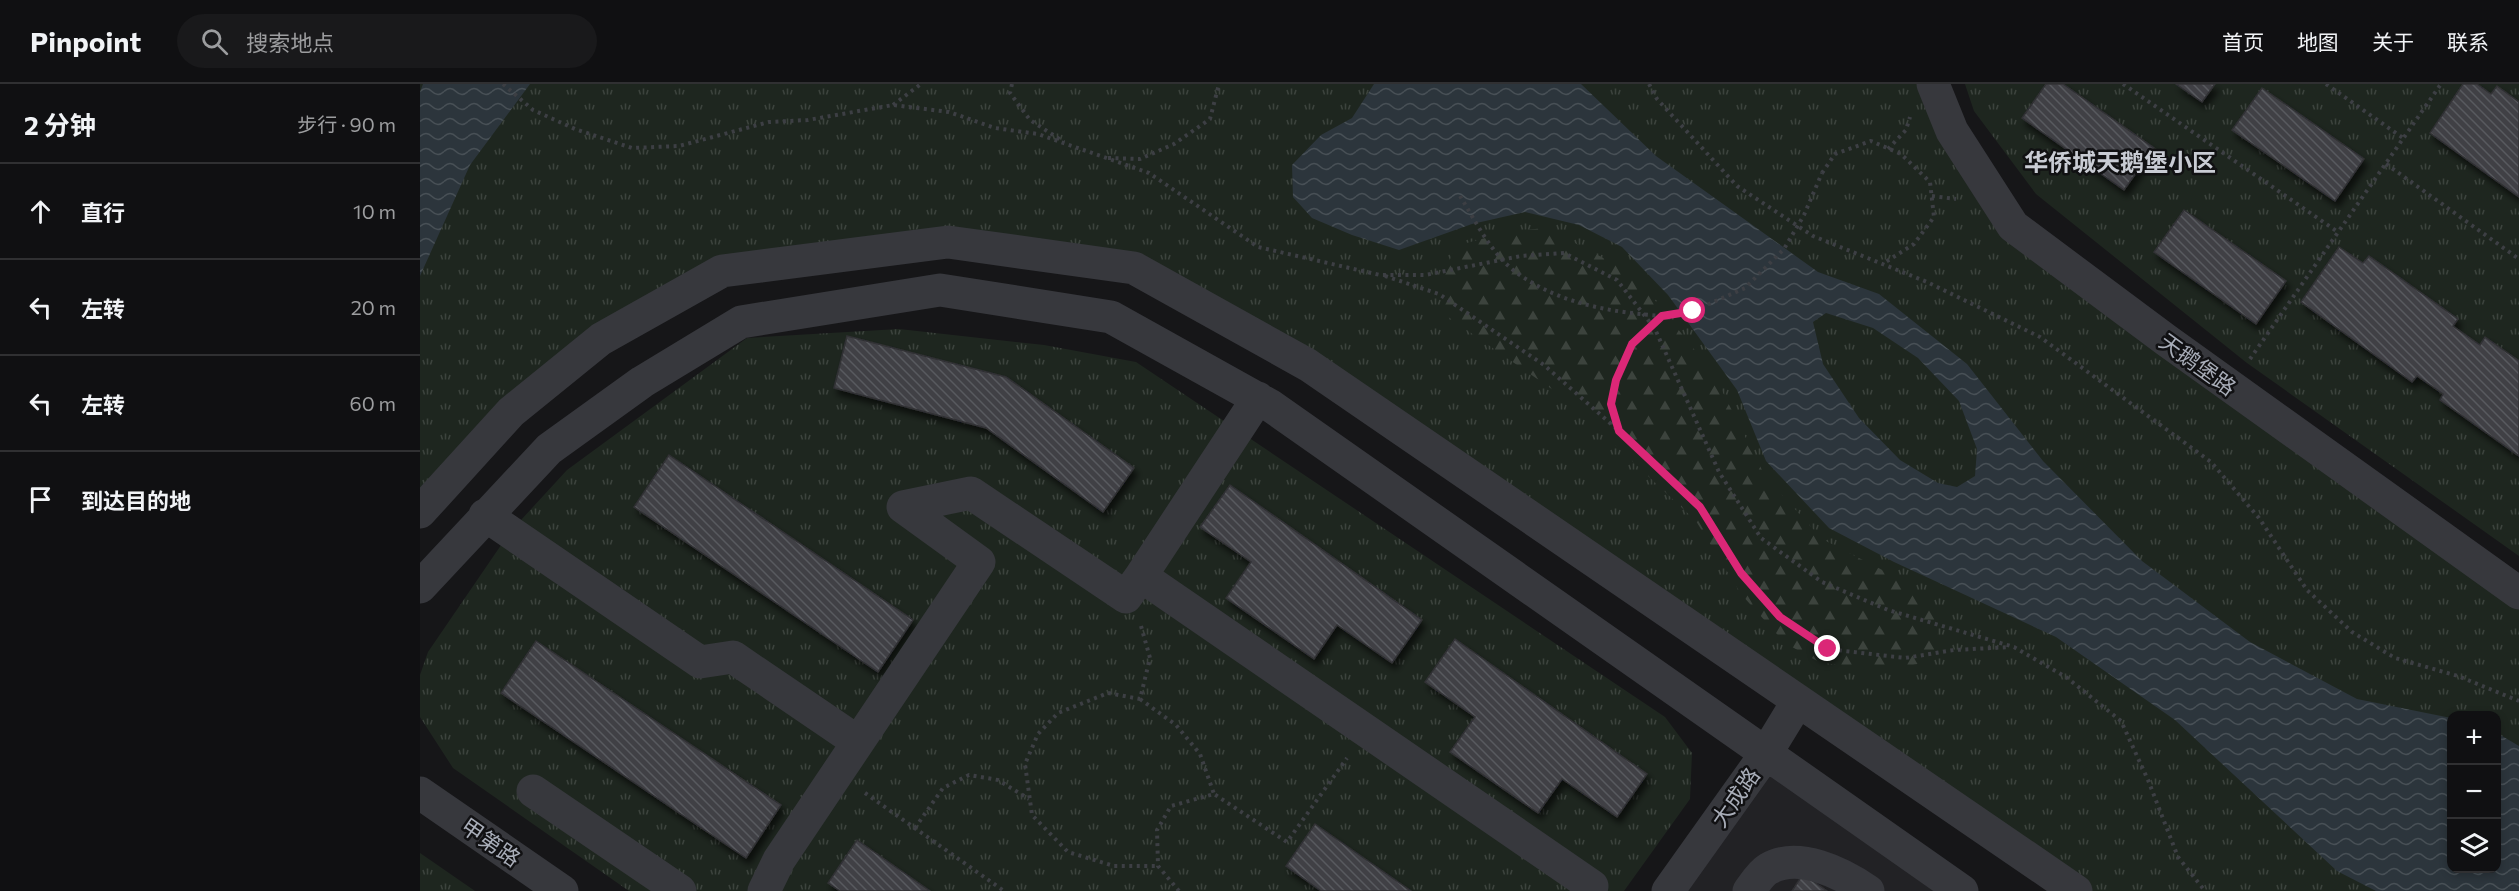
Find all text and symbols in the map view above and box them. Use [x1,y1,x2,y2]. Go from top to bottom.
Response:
search box [177,14,597,68]
text: Pinpoint [30,24,141,58]
icon: search [198,25,231,58]
text: 搜索地点 [246,29,334,56]
text: 首页 [2222,29,2264,54]
text: 地图 [2297,29,2339,54]
text: 关于 [2372,29,2414,54]
text: 联系 [2447,29,2489,54]
text: 2 分钟 [24,109,96,140]
text: 步行 · 90 m [297,112,396,136]
district label: 华侨城天鹅堡小区 [2024,147,2216,176]
icon: ahead [24,195,57,228]
text: 直行 [81,199,125,226]
text: 10 m [353,199,396,223]
icon: left [24,291,57,324]
text: 左转 [81,295,125,322]
text: 20 m [351,295,396,319]
route start [1679,297,1705,323]
street label: 天鹅堡路 [2154,327,2242,401]
icon: left [24,387,57,420]
text: 左转 [81,391,125,418]
text: 60 m [350,391,396,415]
icon: arrive [24,483,57,516]
text: 到达目的地 [81,487,191,514]
route end [1814,635,1840,661]
map controls [2447,711,2501,873]
button: + [2447,711,2501,765]
street label: 大成路 [1705,762,1765,832]
button: − [2447,765,2501,819]
street label: 甲第路 [456,812,526,872]
button: layers [2447,819,2501,873]

